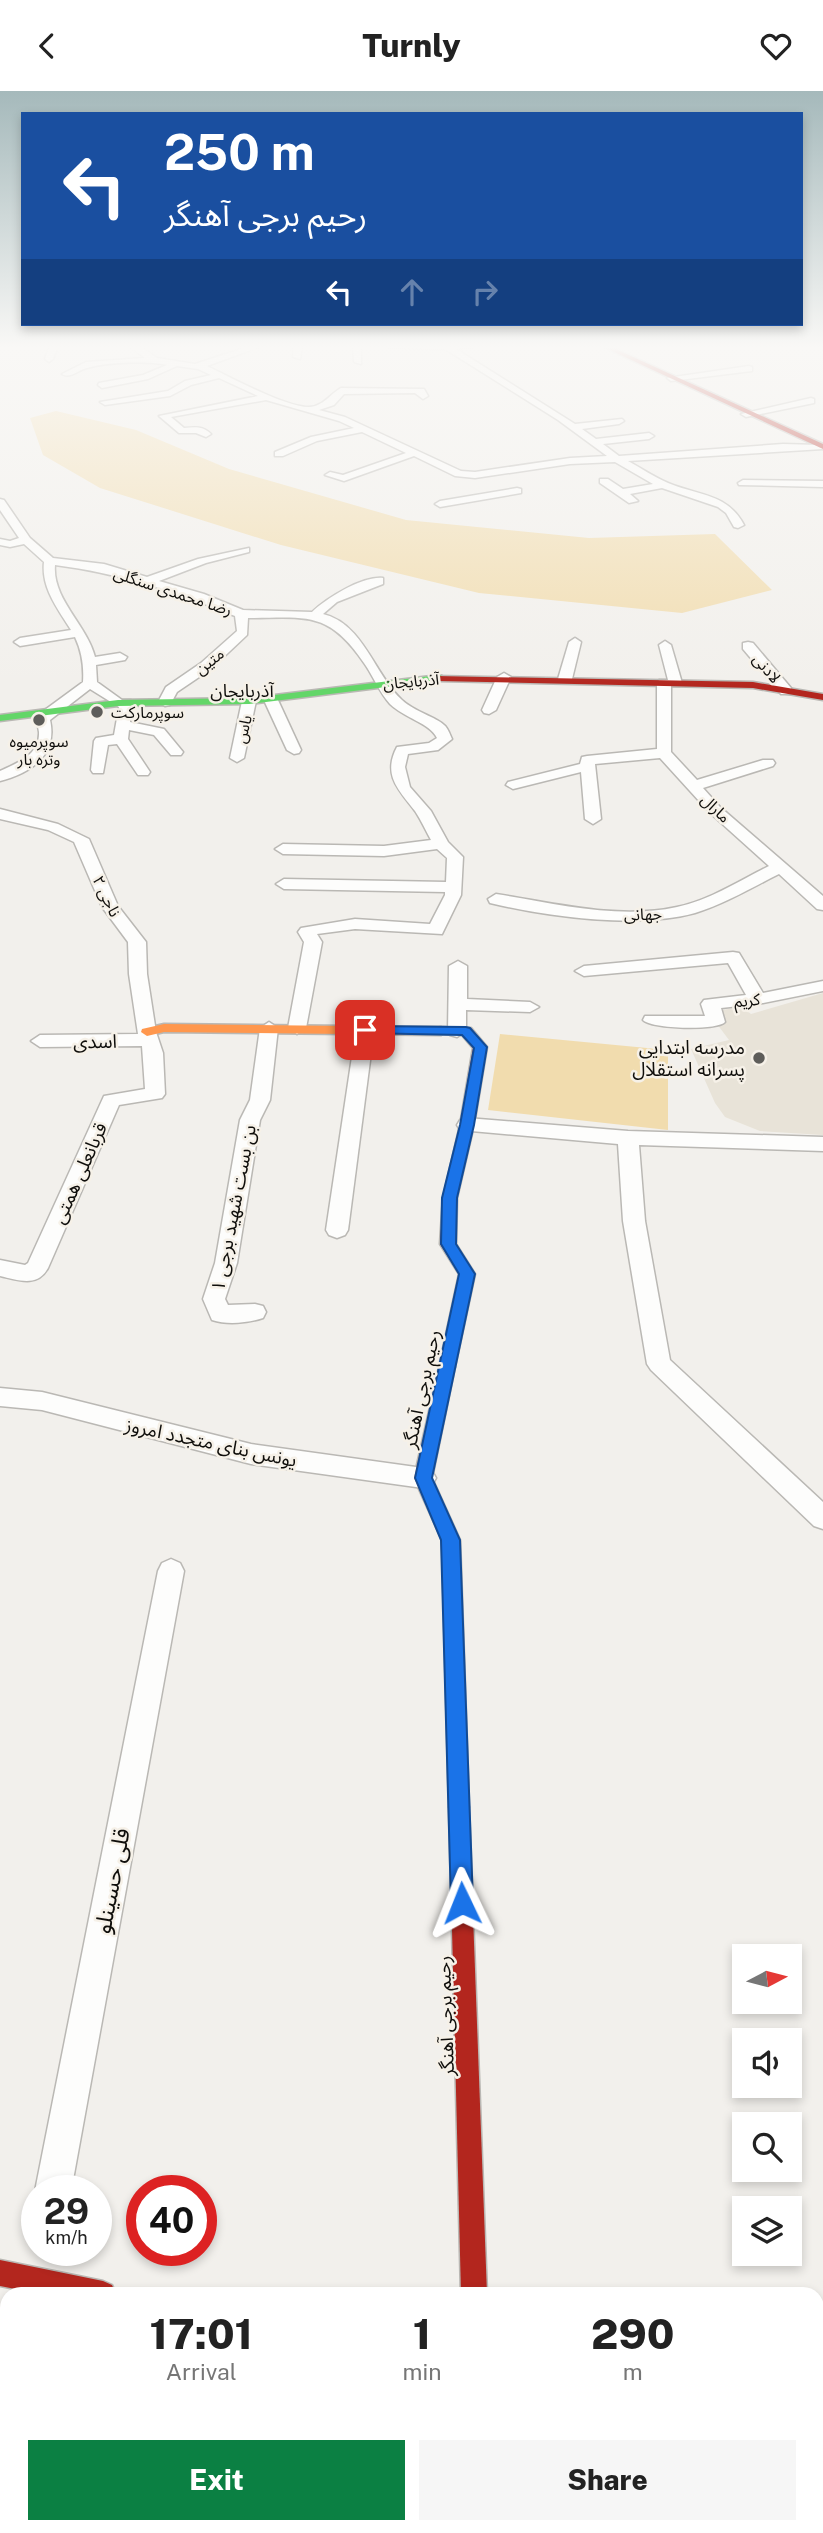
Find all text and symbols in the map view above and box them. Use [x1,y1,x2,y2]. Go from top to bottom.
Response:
icon: back [28,27,66,65]
text: Turnly [362,27,461,64]
icon: heart [757,27,795,65]
text: 250 m [164,123,315,181]
icon: left [49,140,140,231]
text: رحیم برجی آهنگر [164,196,367,233]
icon: left [320,273,358,311]
icon: ahead [393,273,431,311]
icon: right [466,273,504,311]
street label: رضا محمدی سنگلی [111,563,235,620]
street label: متین [191,644,228,679]
street label: لادنی [749,650,785,687]
street label: آذربایجان [382,669,441,693]
district label: آذربایجان [210,680,274,702]
place label: سوپرمارکت [111,703,184,723]
marker: سوپرمارکت [89,704,105,720]
marker: سوپرمیوه وتره بار [31,712,47,728]
street label: یاس [231,713,256,745]
place label: سوپرمیوه وتره بار [10,732,68,769]
street label: مارال [696,790,734,828]
street label: ناجی ۲ [89,873,125,920]
street label: جهانی [624,905,662,924]
street label: کریم [733,990,762,1014]
pin [335,1000,395,1060]
icon: arrive [346,1011,384,1049]
street label: اسدی [73,1030,117,1052]
place label: مدرسه ابتدایی پسرانه استقلال [632,1036,745,1082]
marker: مدرسه ابتدایی پسرانه استقلال [751,1050,767,1066]
street label: قربانعلی همتی [47,1119,112,1227]
street label: بن بست شهید برجی ۱ [206,1123,261,1293]
street label: رحیم برجی آهنگر [398,1328,448,1452]
street label: یونس بنای متجدد امروز [122,1413,299,1472]
street label: قلی حسینلو [88,1826,136,1936]
position arrow [425,1866,499,1940]
north arrow [732,1944,802,2014]
map controls [732,1944,802,2266]
street label: رحیم برجی آهنگر [432,1955,462,2078]
button: sound [732,2028,802,2098]
button: search [732,2112,802,2182]
speed limit sign: 40 [126,2175,217,2266]
text: 29 [44,2191,89,2232]
button: layers [732,2196,802,2266]
text: km/h [45,2227,88,2248]
text: 17:01 [150,2309,253,2358]
text: 1 [413,2309,431,2358]
text: 290 [591,2309,674,2358]
text: Arrival [166,2358,237,2385]
text: min [403,2358,442,2385]
text: m [623,2358,643,2385]
button: Exit [28,2440,405,2520]
button: Share [419,2440,796,2520]

